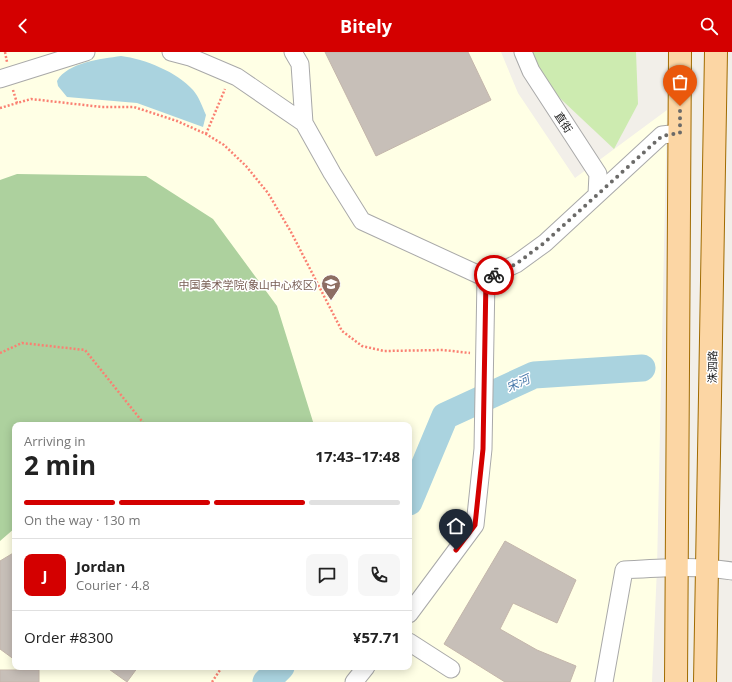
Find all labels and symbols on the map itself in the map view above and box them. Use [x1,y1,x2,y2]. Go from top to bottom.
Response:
pin [663,65,697,106]
street label: 直街 [552,109,576,135]
courier [474,255,514,295]
school or university icon: 中国美术学院(象山中心校区) [320,273,342,301]
place label: 中国美术学院(象山中心校区) [179,277,317,292]
street label: 洙泗路 [704,350,720,384]
water label: 宋河 [504,370,534,396]
pin [439,509,473,550]

